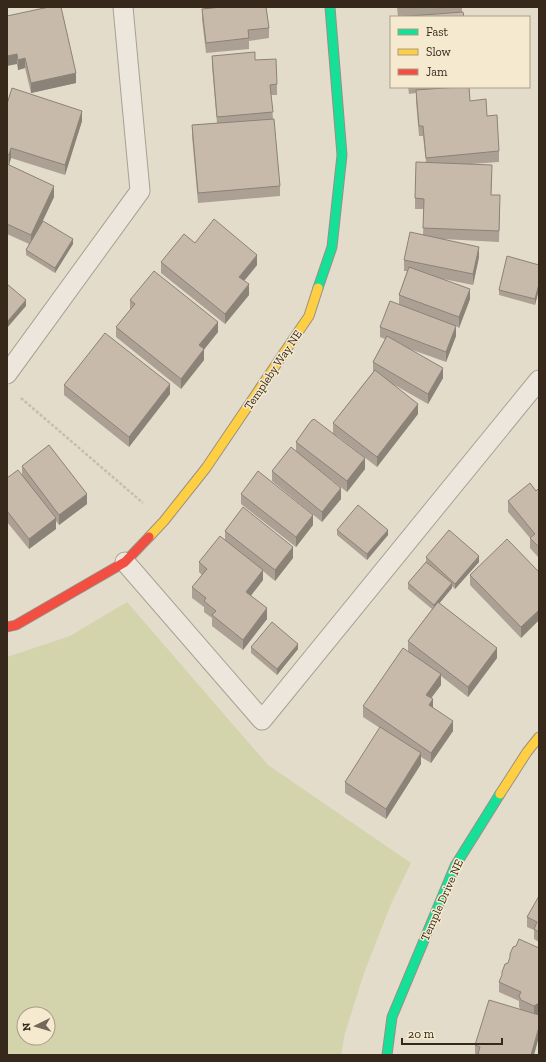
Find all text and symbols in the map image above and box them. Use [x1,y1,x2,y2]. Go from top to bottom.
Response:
legend [390,16,530,88]
text: Fast [426,25,449,39]
text: Slow [426,45,452,59]
text: Jam [426,65,448,79]
street label: Templeby Way NE [241,327,305,413]
street label: Temple Drive NE [418,857,466,943]
north arrow [16,1006,56,1046]
scale bar [402,1020,502,1046]
text: N [20,1021,33,1032]
text: 20 m [408,1027,435,1041]

